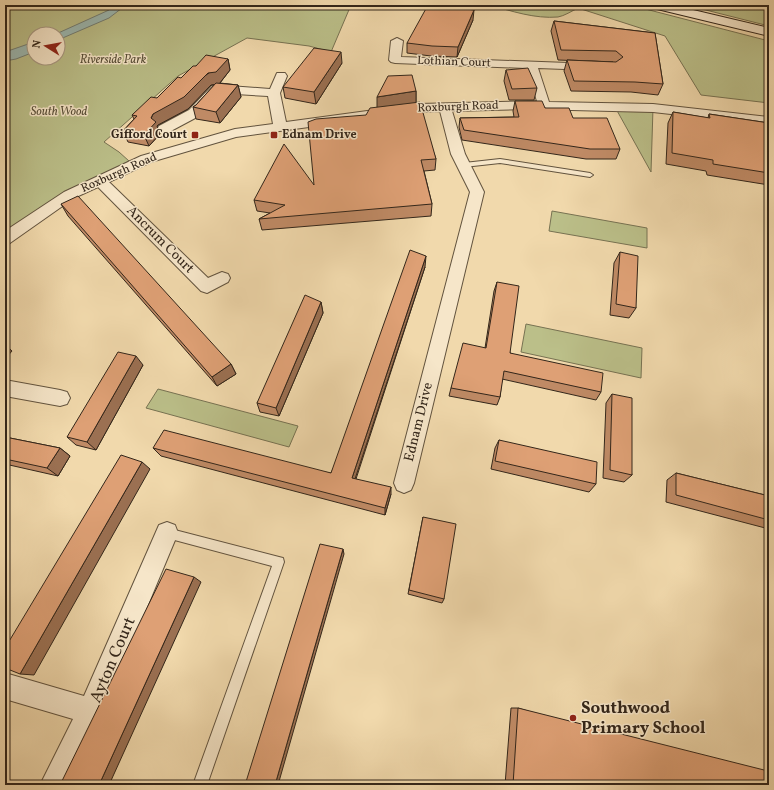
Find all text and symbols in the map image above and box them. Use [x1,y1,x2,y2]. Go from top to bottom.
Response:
north arrow [26,26,66,66]
text: N [30,39,46,50]
park label: Riverside Park [80,52,147,68]
street label: Lothian Court [417,53,491,71]
street label: Roxburgh Road [417,98,499,116]
park label: South Wood [31,104,87,120]
place label: Gifford Court [111,127,187,143]
place label: Ednam Drive [282,127,357,143]
marker: Gifford Court [190,130,200,140]
marker: Ednam Drive [269,130,279,140]
street label: Roxburgh Road [79,149,160,197]
street label: Ancrum Court [122,202,198,278]
street label: Ednam Drive [400,380,438,464]
street label: Ayton Court [85,613,141,707]
place label: Southwood Primary School [581,697,706,740]
marker: Southwood Primary School [568,713,578,723]

